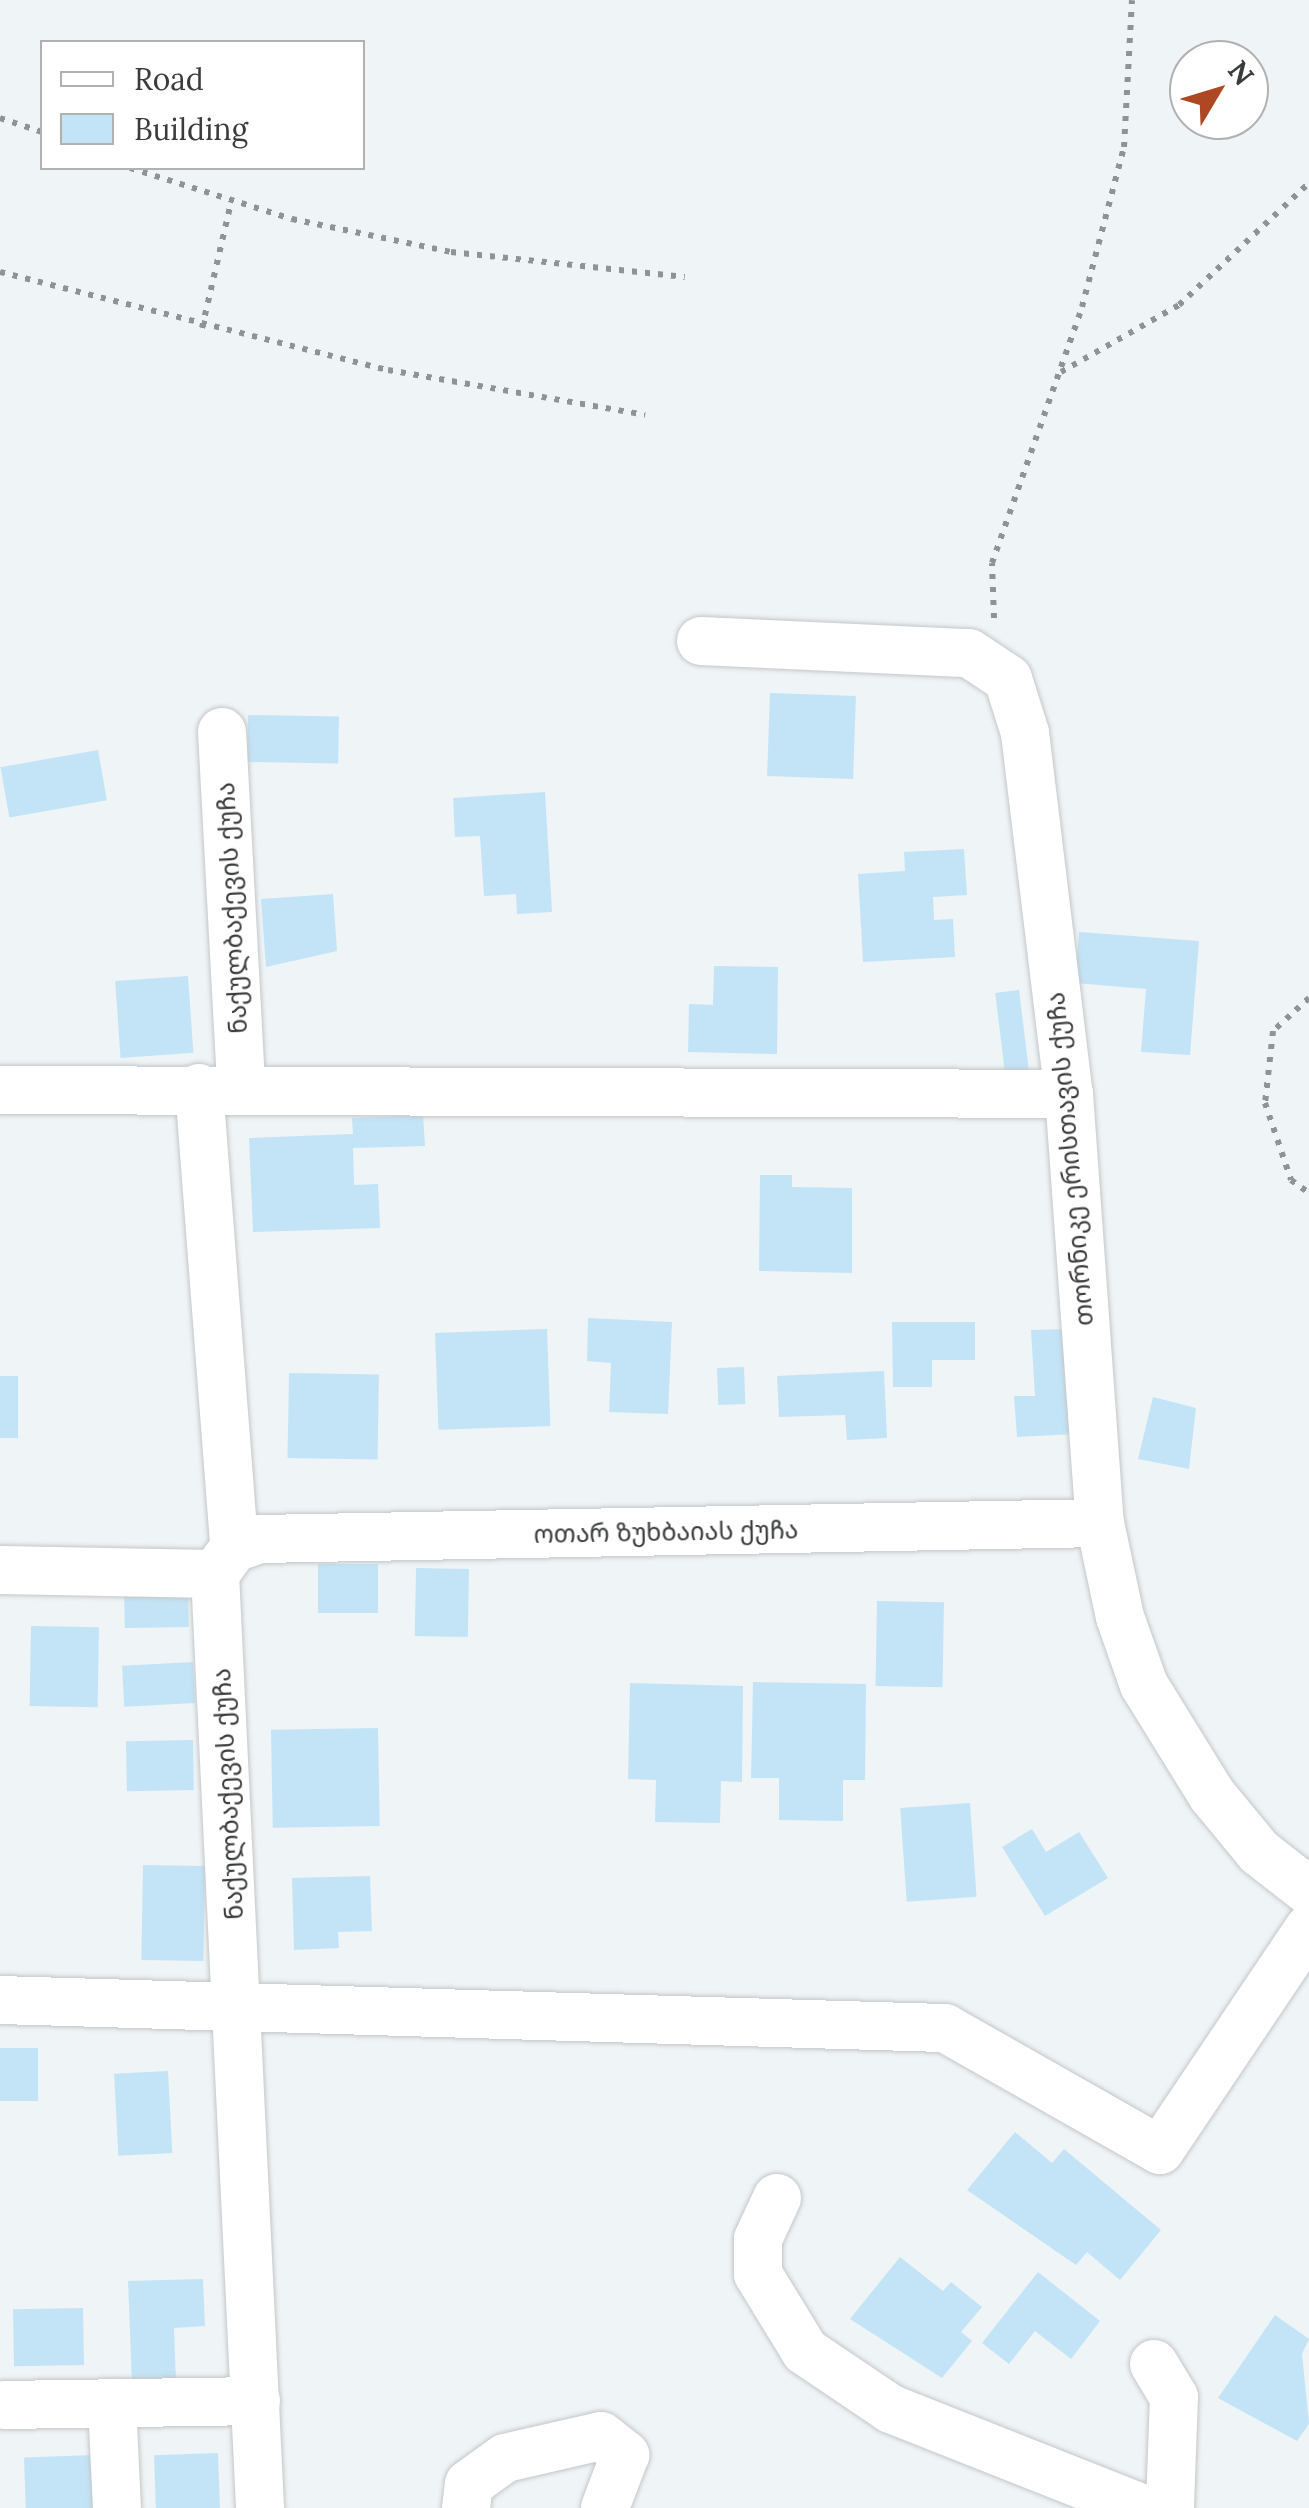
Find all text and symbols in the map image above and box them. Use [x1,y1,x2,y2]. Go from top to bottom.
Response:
legend [40,40,365,170]
north arrow [1169,40,1269,140]
text: N [1220,53,1262,92]
text: Road [134,60,204,98]
text: Building [134,110,248,148]
street label: ნაქულბაქევის ქუჩა [210,781,254,1035]
street label: თორნიკე ერისთავის ქუჩა [1040,991,1100,1327]
street label: ოთარ ზუხბაიას ქუჩა [533,1515,799,1549]
street label: ნაქულბაქევის ქუჩა [206,1667,250,1921]

